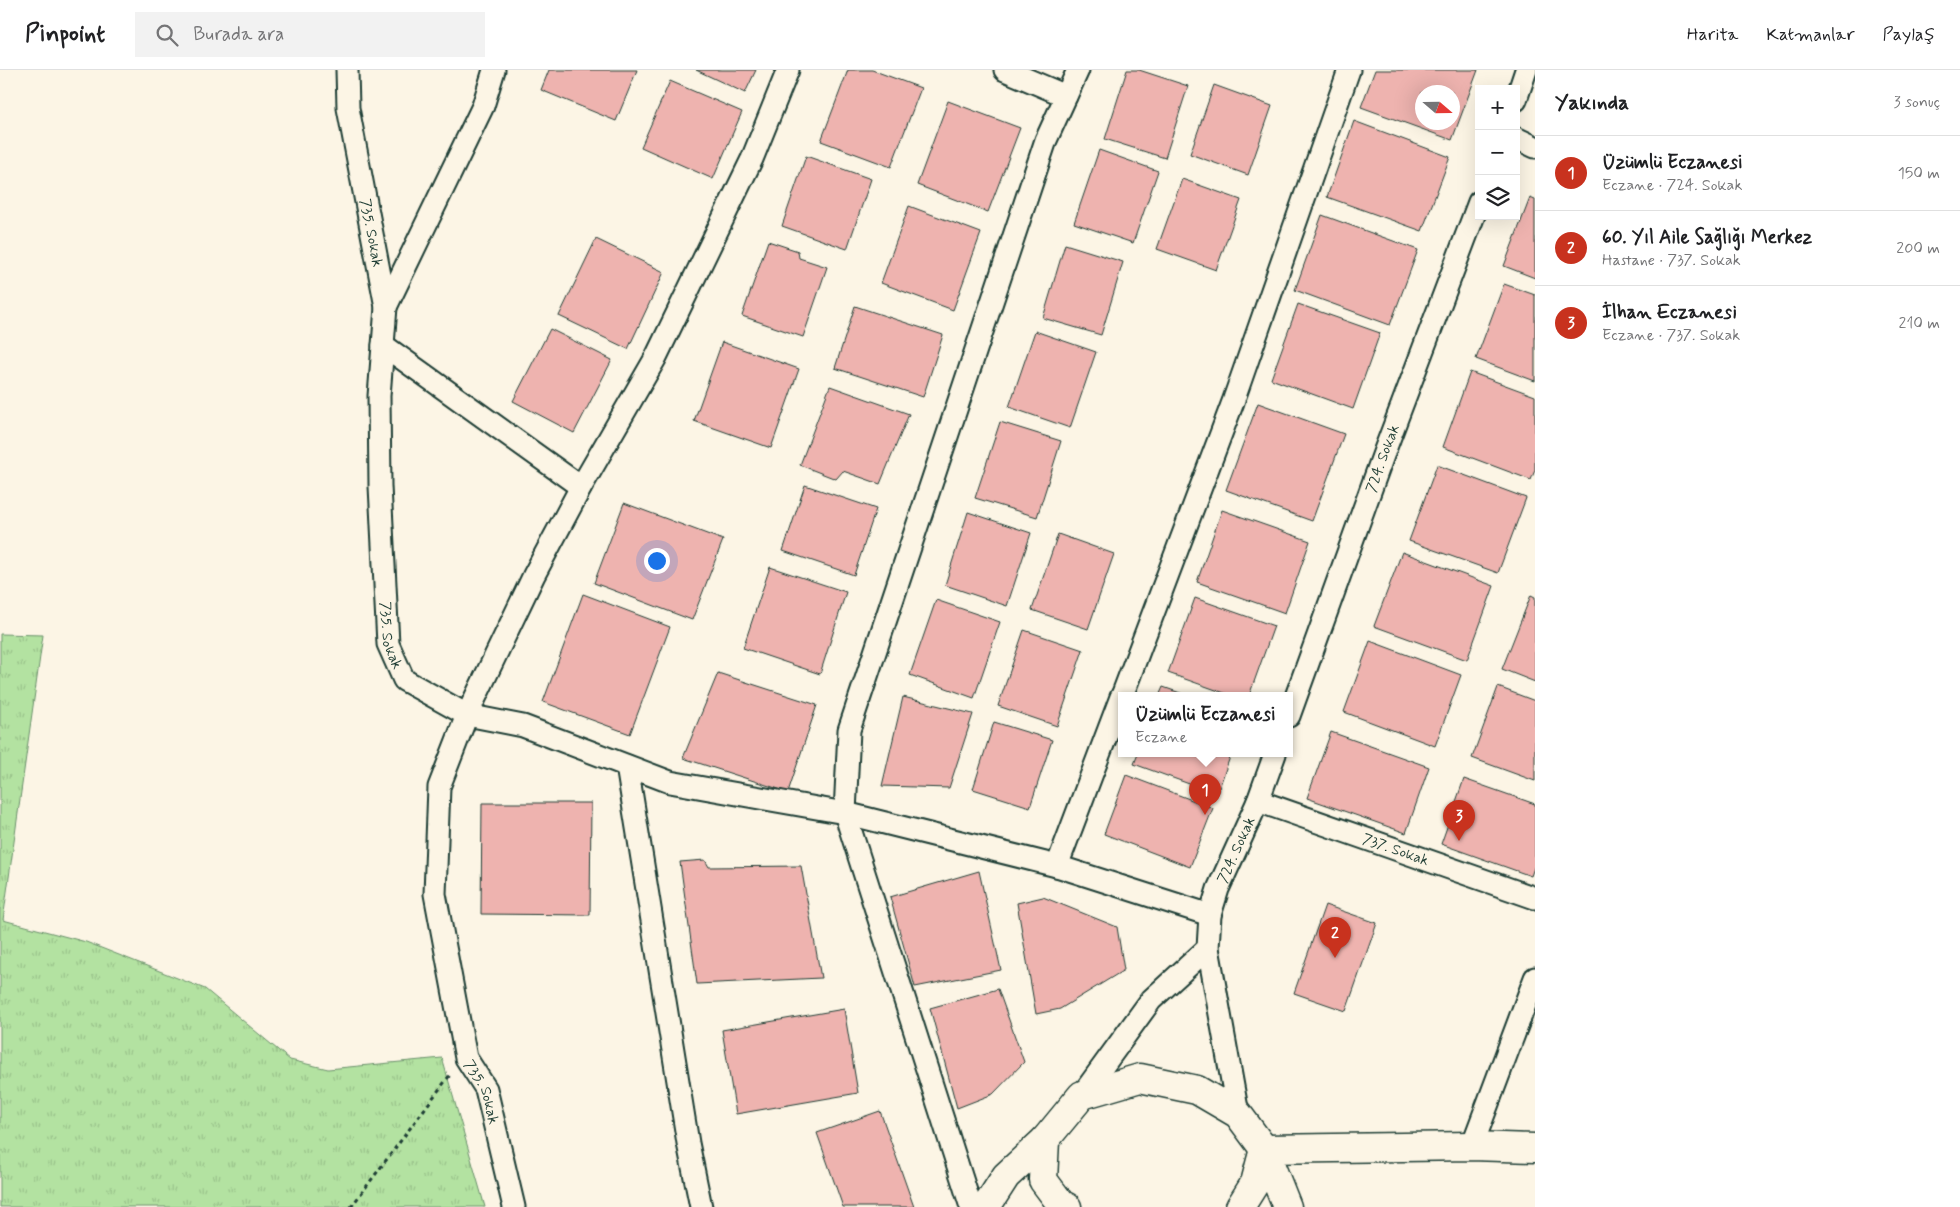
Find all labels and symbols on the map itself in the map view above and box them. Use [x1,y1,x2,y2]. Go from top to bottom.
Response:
north arrow [1415,85,1460,130]
street label: 735. Sokak [355,197,387,269]
street label: 724. Sokak [1361,422,1405,495]
your location [644,548,670,574]
street label: 735. Sokak [375,601,407,673]
pin: 1 [1189,774,1221,815]
pin: 3 [1443,800,1475,841]
street label: 724. Sokak [1213,814,1261,887]
street label: 737. Sokak [1360,829,1431,871]
pin: 2 [1319,917,1351,958]
street label: 735. Sokak [459,1056,503,1126]

